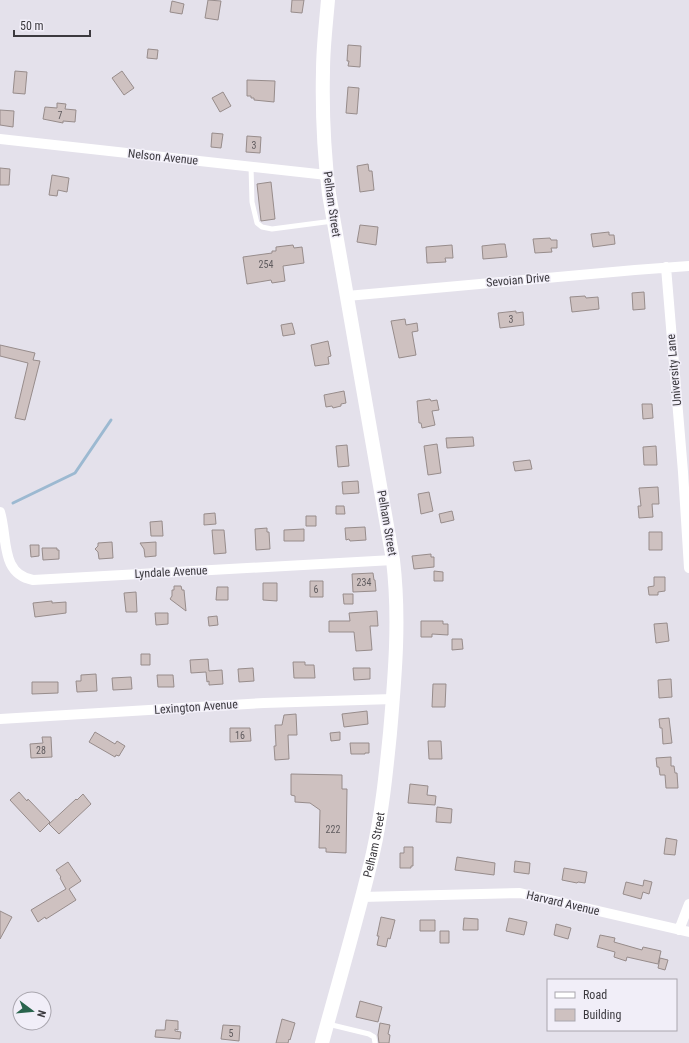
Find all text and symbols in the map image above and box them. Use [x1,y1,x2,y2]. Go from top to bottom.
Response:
scale bar [14,12,90,38]
text: 50 m [20,19,44,33]
house number: 7 [58,110,63,121]
house number: 3 [252,140,257,151]
street label: Nelson Avenue [127,146,199,168]
street label: Pelham Street [320,170,344,238]
house number: 254 [259,259,273,270]
street label: Sevoian Drive [486,270,551,290]
house number: 3 [509,314,514,325]
street label: University Lane [664,333,684,407]
street label: Pelham Street [374,489,400,557]
street label: Lyndale Avenue [134,563,208,581]
house number: 234 [357,577,371,588]
house number: 6 [314,584,319,595]
street label: Lexington Avenue [154,697,239,717]
house number: 16 [235,730,245,741]
house number: 28 [36,745,46,756]
street label: Pelham Street [360,811,388,879]
house number: 222 [326,824,340,835]
street label: Harvard Avenue [525,888,601,918]
legend [547,979,677,1031]
text: Road [583,988,607,1002]
north arrow [12,991,52,1031]
text: Building [583,1008,621,1022]
text: N [34,1009,48,1019]
house number: 5 [229,1028,234,1039]

